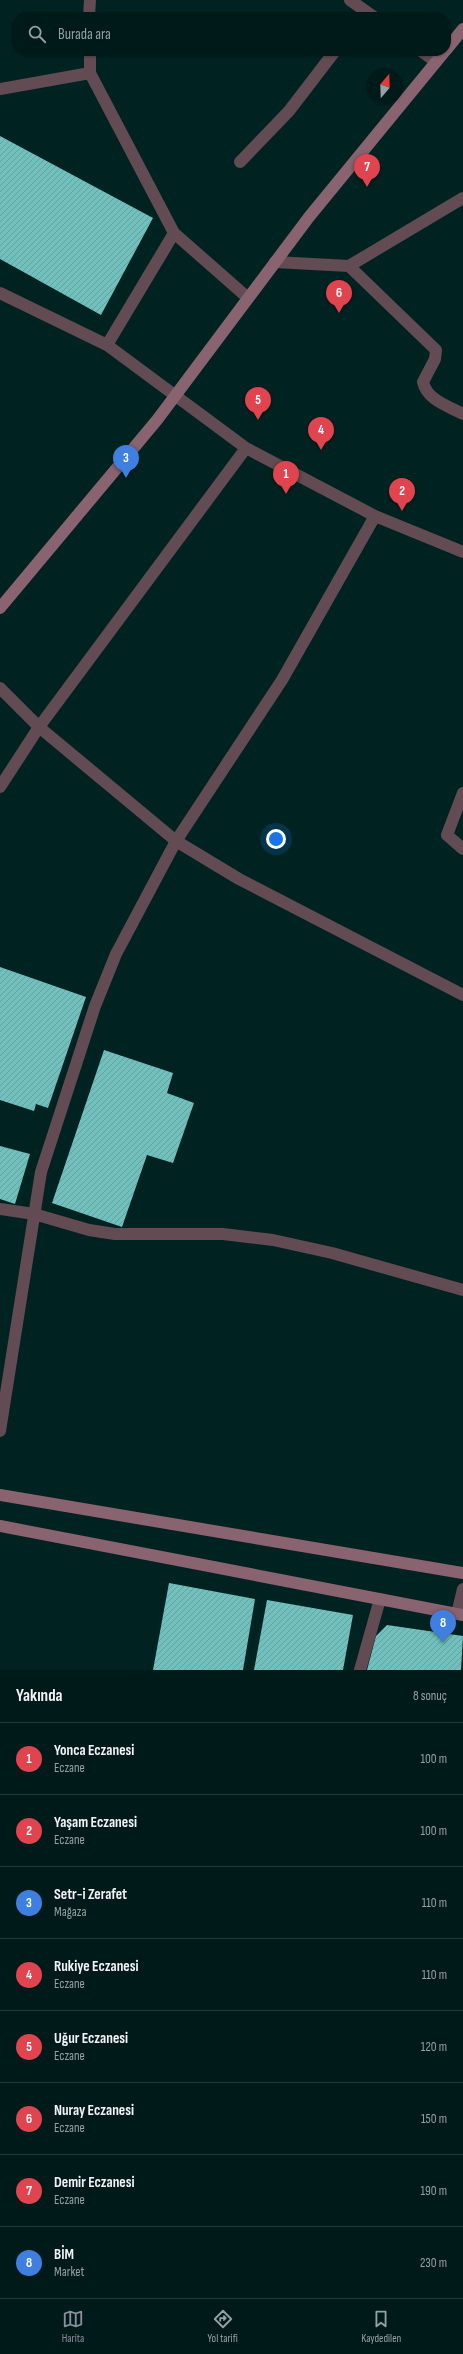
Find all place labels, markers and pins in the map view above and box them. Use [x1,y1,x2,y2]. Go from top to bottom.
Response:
pin: 7 [354,154,380,187]
pin: 6 [326,280,352,313]
pin: 5 [245,387,271,420]
pin: 4 [308,417,334,450]
pin: 3 [113,445,139,478]
pin: 1 [273,461,299,494]
pin: 2 [389,478,415,511]
pin: 8 [430,1610,456,1643]

